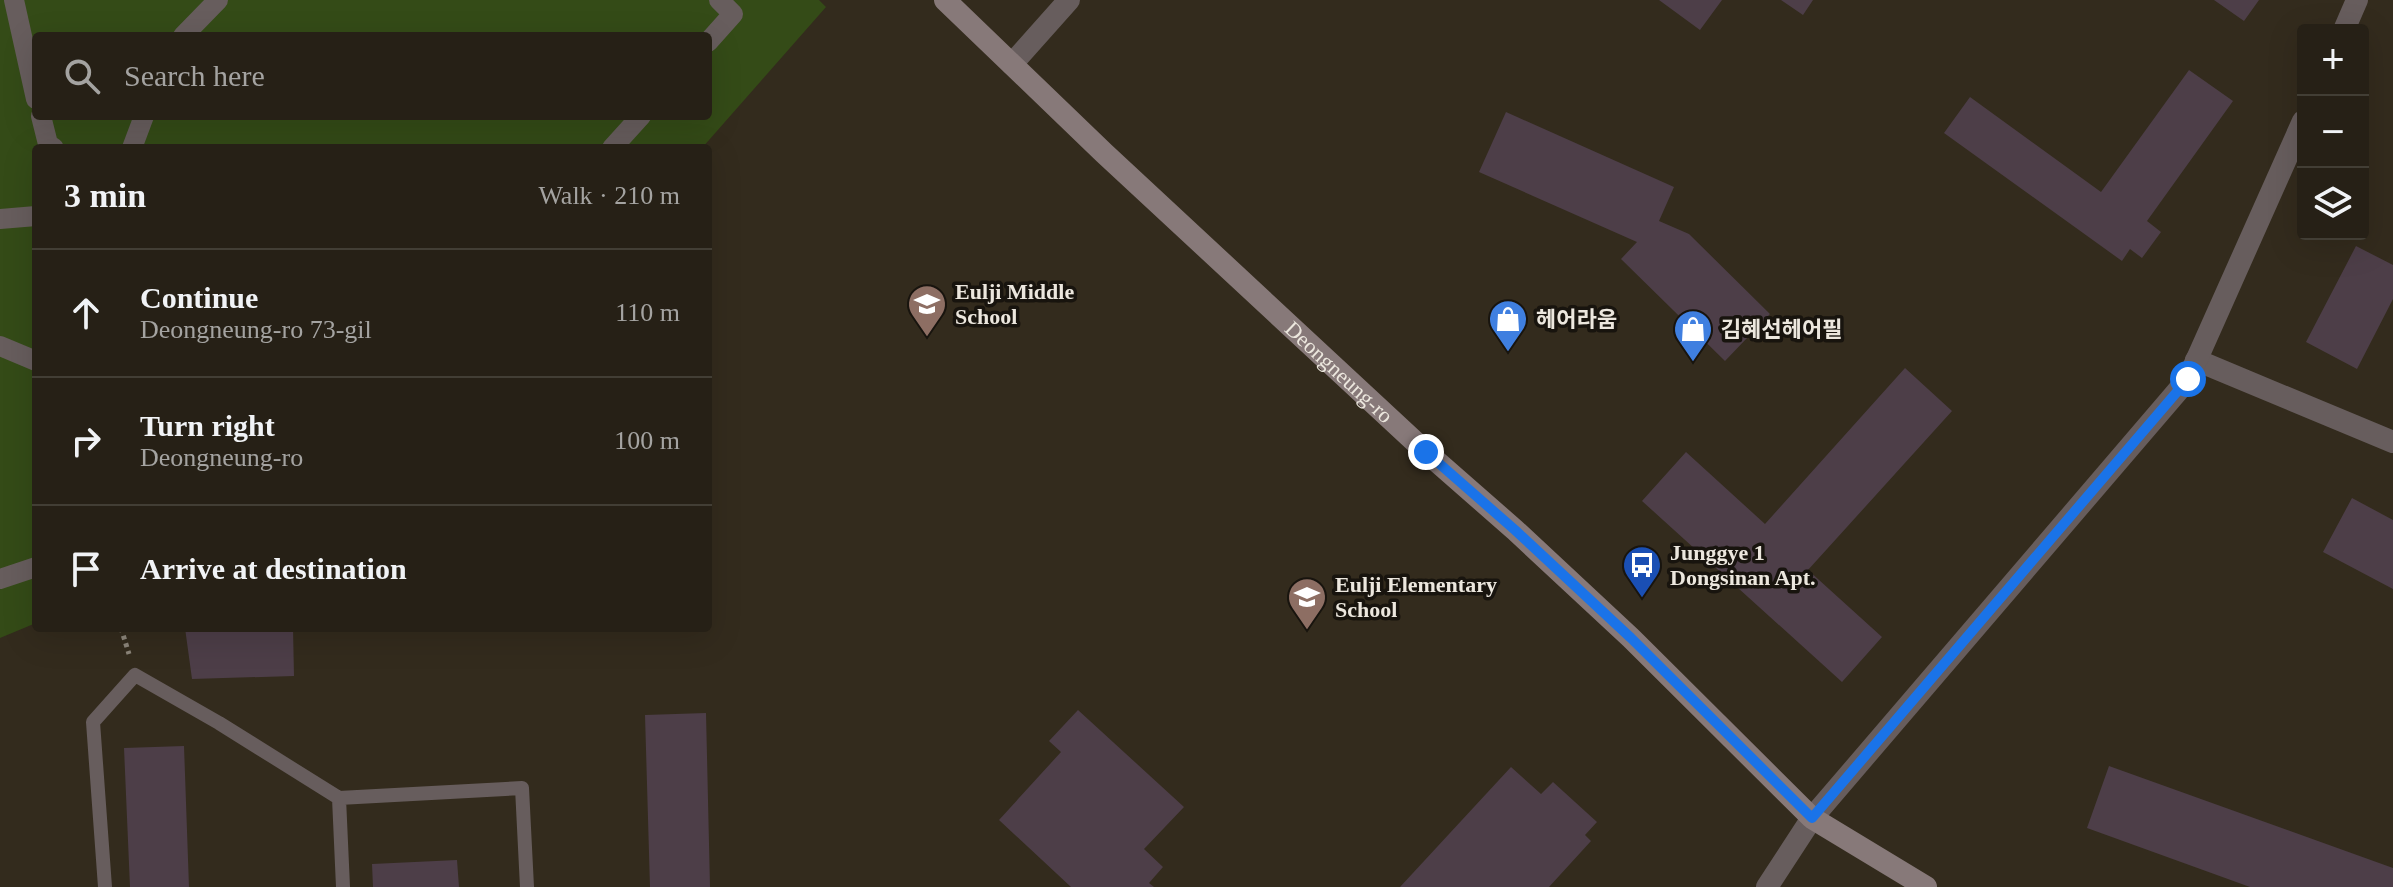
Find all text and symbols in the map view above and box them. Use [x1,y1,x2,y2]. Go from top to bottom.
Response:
map controls [2297,24,2369,240]
button: + [2297,24,2369,96]
search box [32,32,712,120]
icon: search [60,54,104,98]
text: Search here [124,59,265,92]
button: − [2297,96,2369,168]
button: layers [2297,168,2369,240]
text: 3 min [64,177,146,214]
text: Walk · 210 m [538,181,680,210]
place label: Eulji Middle School [955,279,1074,329]
text: Continue [140,281,258,314]
school or university icon: Eulji Middle School [906,283,948,338]
icon: ahead [64,291,108,335]
text: 110 m [615,298,680,327]
shop icon: 헤어라움 [1487,298,1529,353]
place label: 헤어라움 [1536,307,1617,332]
shop icon: 김혜선헤어필 [1672,308,1714,363]
text: Deongneung-ro 73-gil [140,315,372,344]
street label: Deongneung-ro [1280,316,1398,428]
place label: 김혜선헤어필 [1721,317,1842,342]
route start [2170,361,2206,397]
text: Turn right [140,409,275,442]
icon: right [64,419,108,463]
text: 100 m [614,426,680,455]
route end [1408,434,1444,470]
text: Deongneung-ro [140,443,303,472]
place label: Junggye 1 Dongsinan Apt. [1670,540,1816,590]
bus stop icon: Junggye 1 Dongsinan Apt. [1621,544,1663,599]
icon: arrive [64,547,108,591]
text: Arrive at destination [140,552,407,585]
place label: Eulji Elementary School [1335,572,1497,622]
school or university icon: Eulji Elementary School [1286,576,1328,631]

